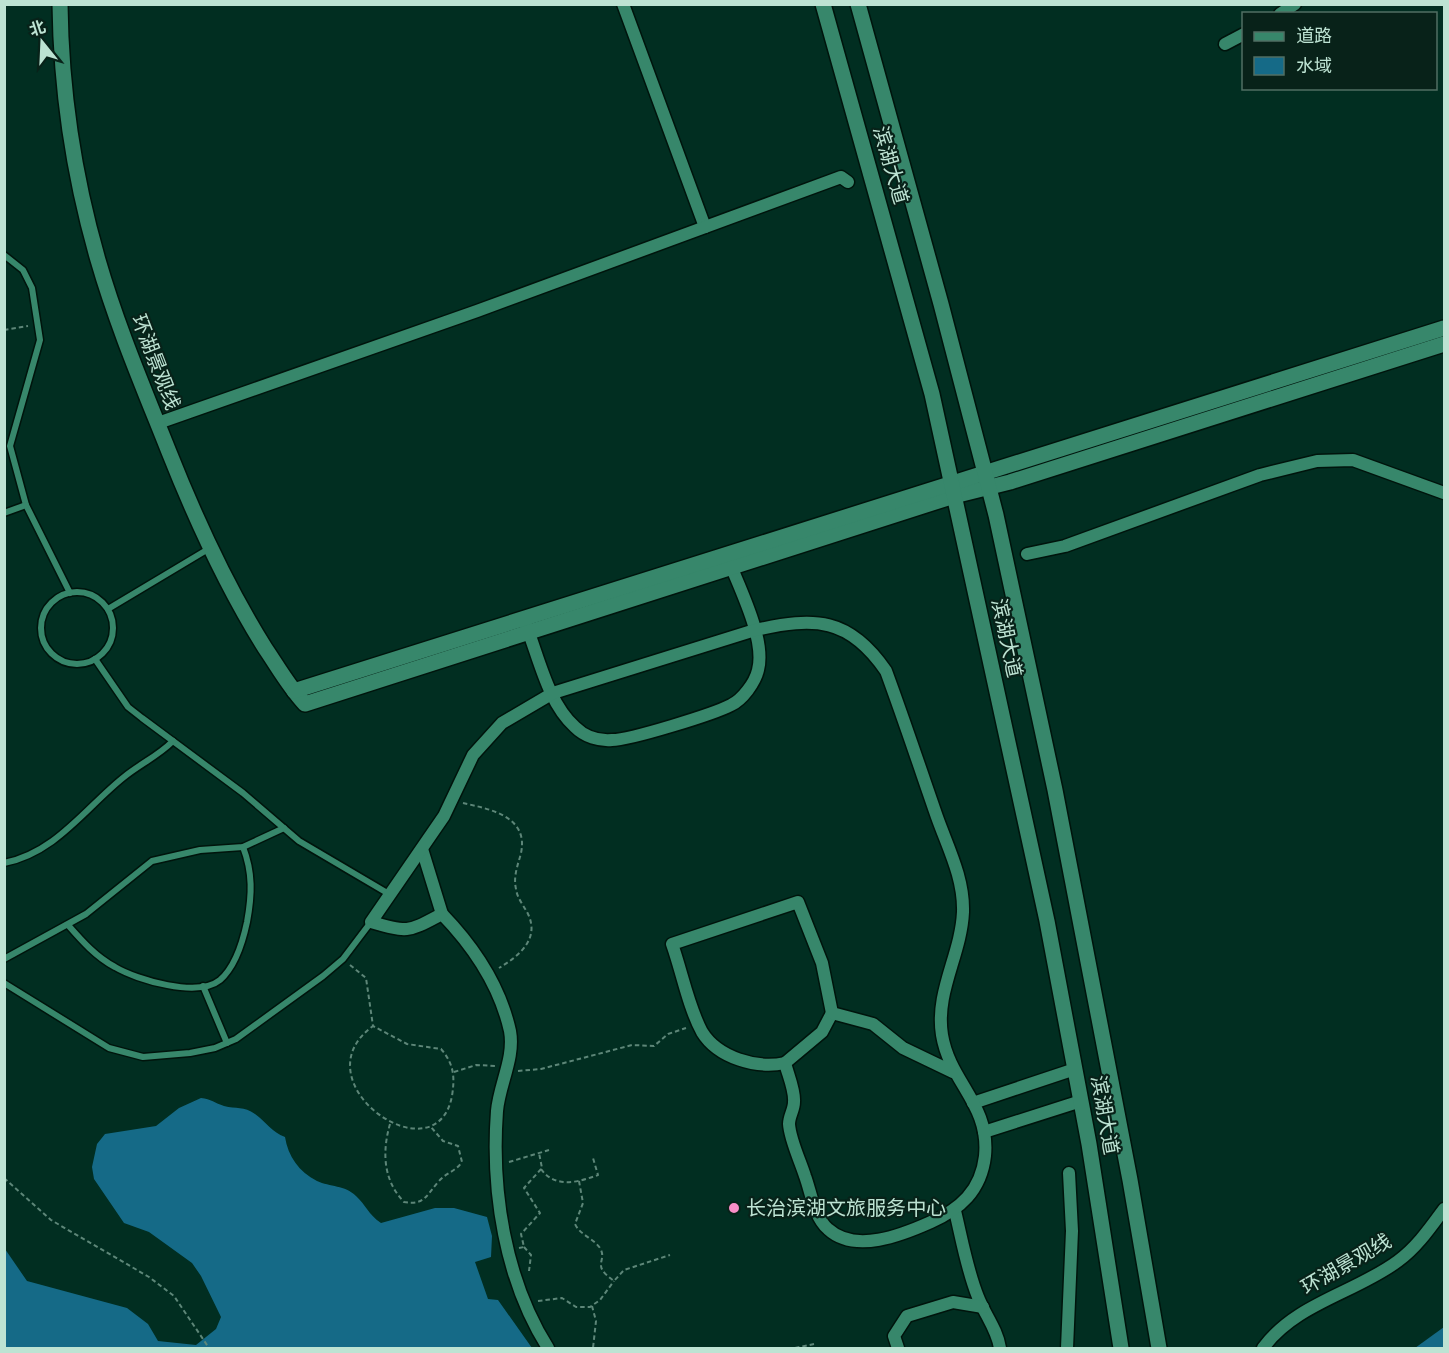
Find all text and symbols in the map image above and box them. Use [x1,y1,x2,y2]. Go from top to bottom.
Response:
north arrow [12,12,72,72]
legend [1242,12,1437,90]
text: 北 [26,15,48,41]
text: 道路 [1296,23,1332,48]
text: 水域 [1296,53,1332,78]
street label: 滨湖大道 [867,123,915,207]
street label: 环湖景观线 [126,310,187,413]
street label: 滨湖大道 [986,596,1029,680]
street label: 滨湖大道 [1085,1073,1126,1157]
place label: 长治滨湖文旅服务中心 [746,1194,946,1221]
marker: 长治滨湖文旅服务中心 [727,1201,741,1215]
street label: 环湖景观线 [1296,1227,1396,1300]

